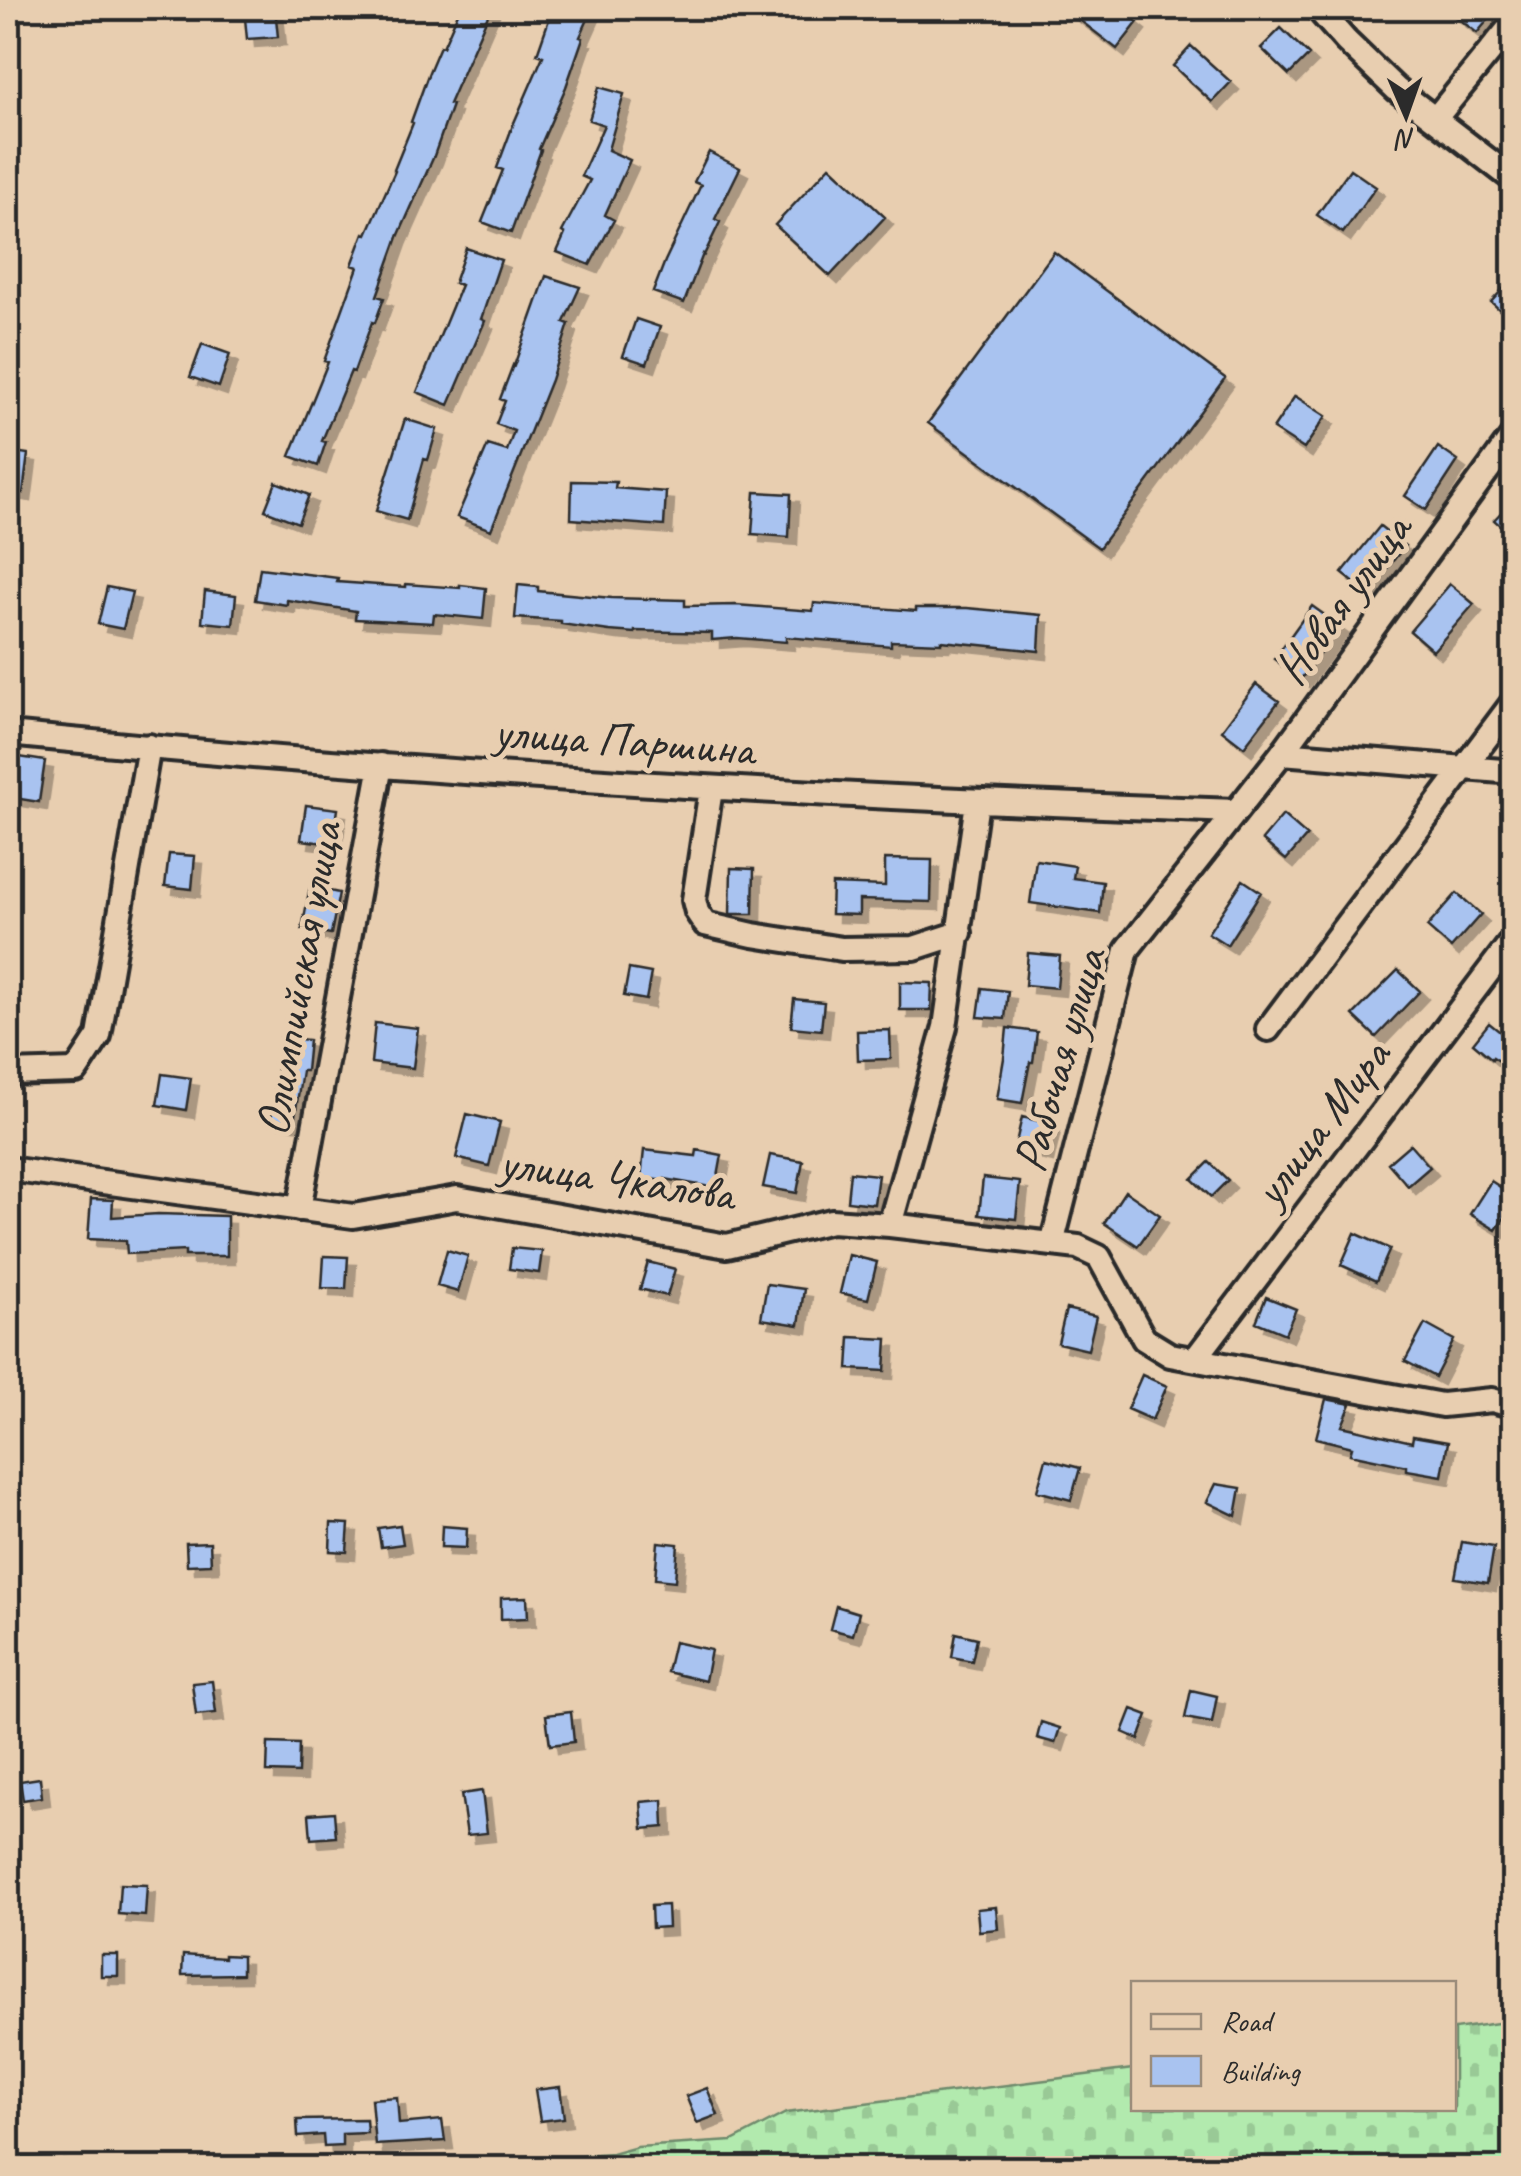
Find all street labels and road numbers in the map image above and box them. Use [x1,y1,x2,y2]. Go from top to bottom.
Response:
street label: Новая улица [1260,499,1426,696]
street label: улица Паршина [489,701,760,779]
street label: Олимпийская улица [241,815,356,1140]
street label: Рабочая улица [999,939,1120,1178]
street label: улица Мира [1237,1026,1405,1221]
street label: улица Чкалова [493,1131,742,1225]

